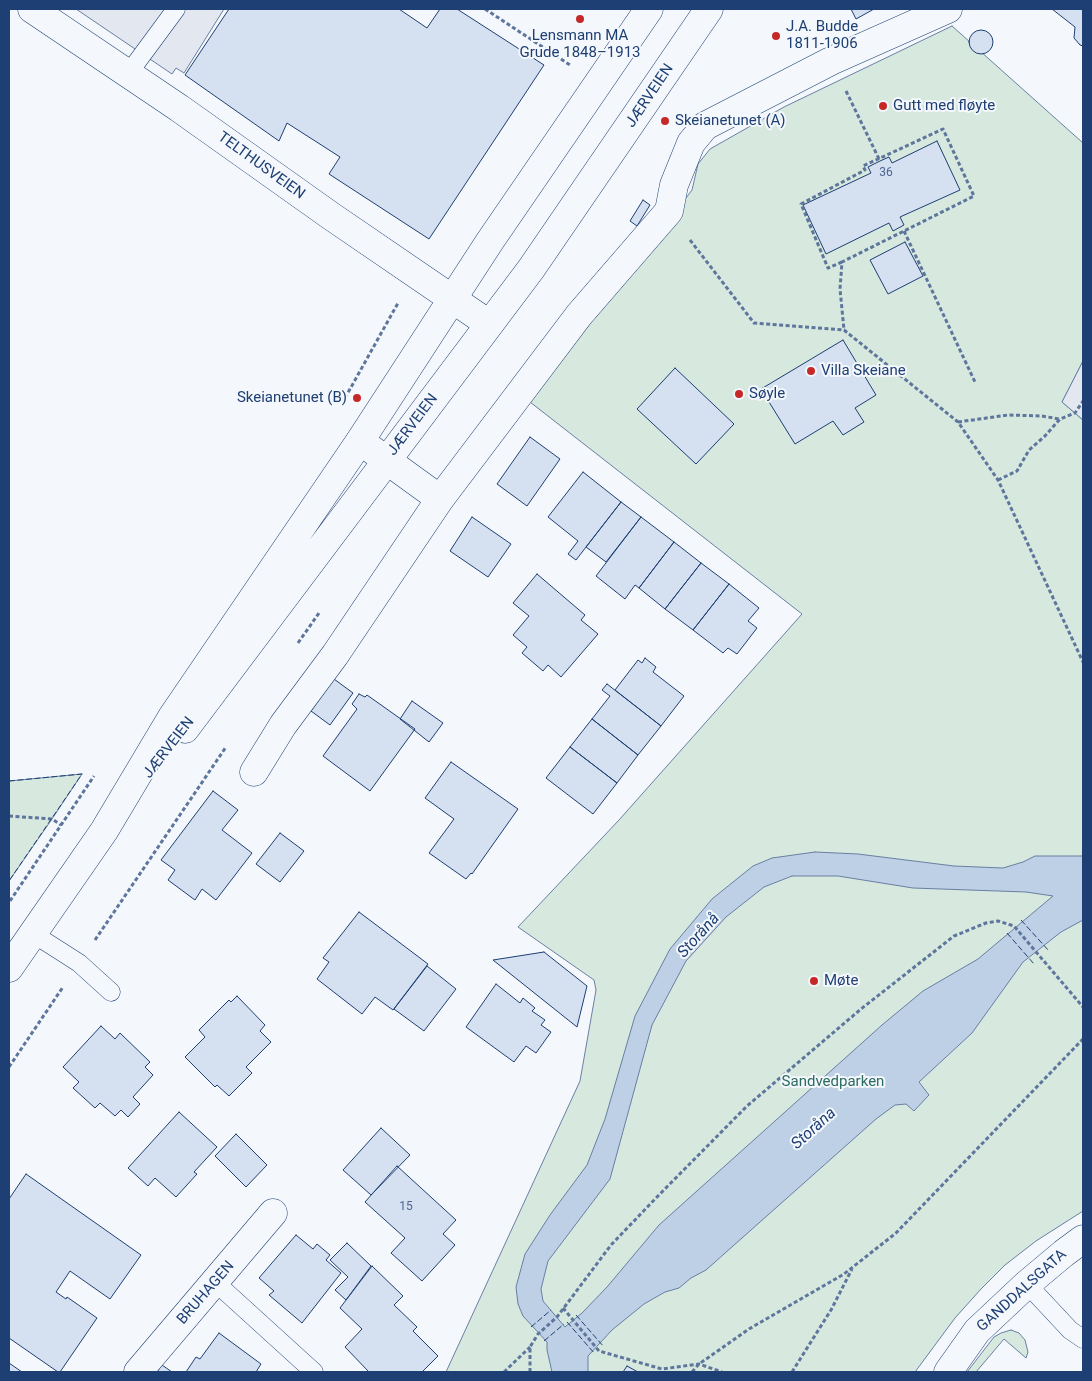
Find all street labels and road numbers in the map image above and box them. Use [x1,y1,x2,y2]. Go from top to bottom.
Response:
street label: JÆRVEIEN [622,61,678,131]
street label: TELTHUSVEIEN [214,128,308,204]
street label: JÆRVEIEN [384,391,442,459]
street label: JÆRVEIEN [140,714,198,782]
street label: GANDDALSGATA [974,1246,1070,1336]
street label: BRUHAGEN [174,1258,238,1328]

